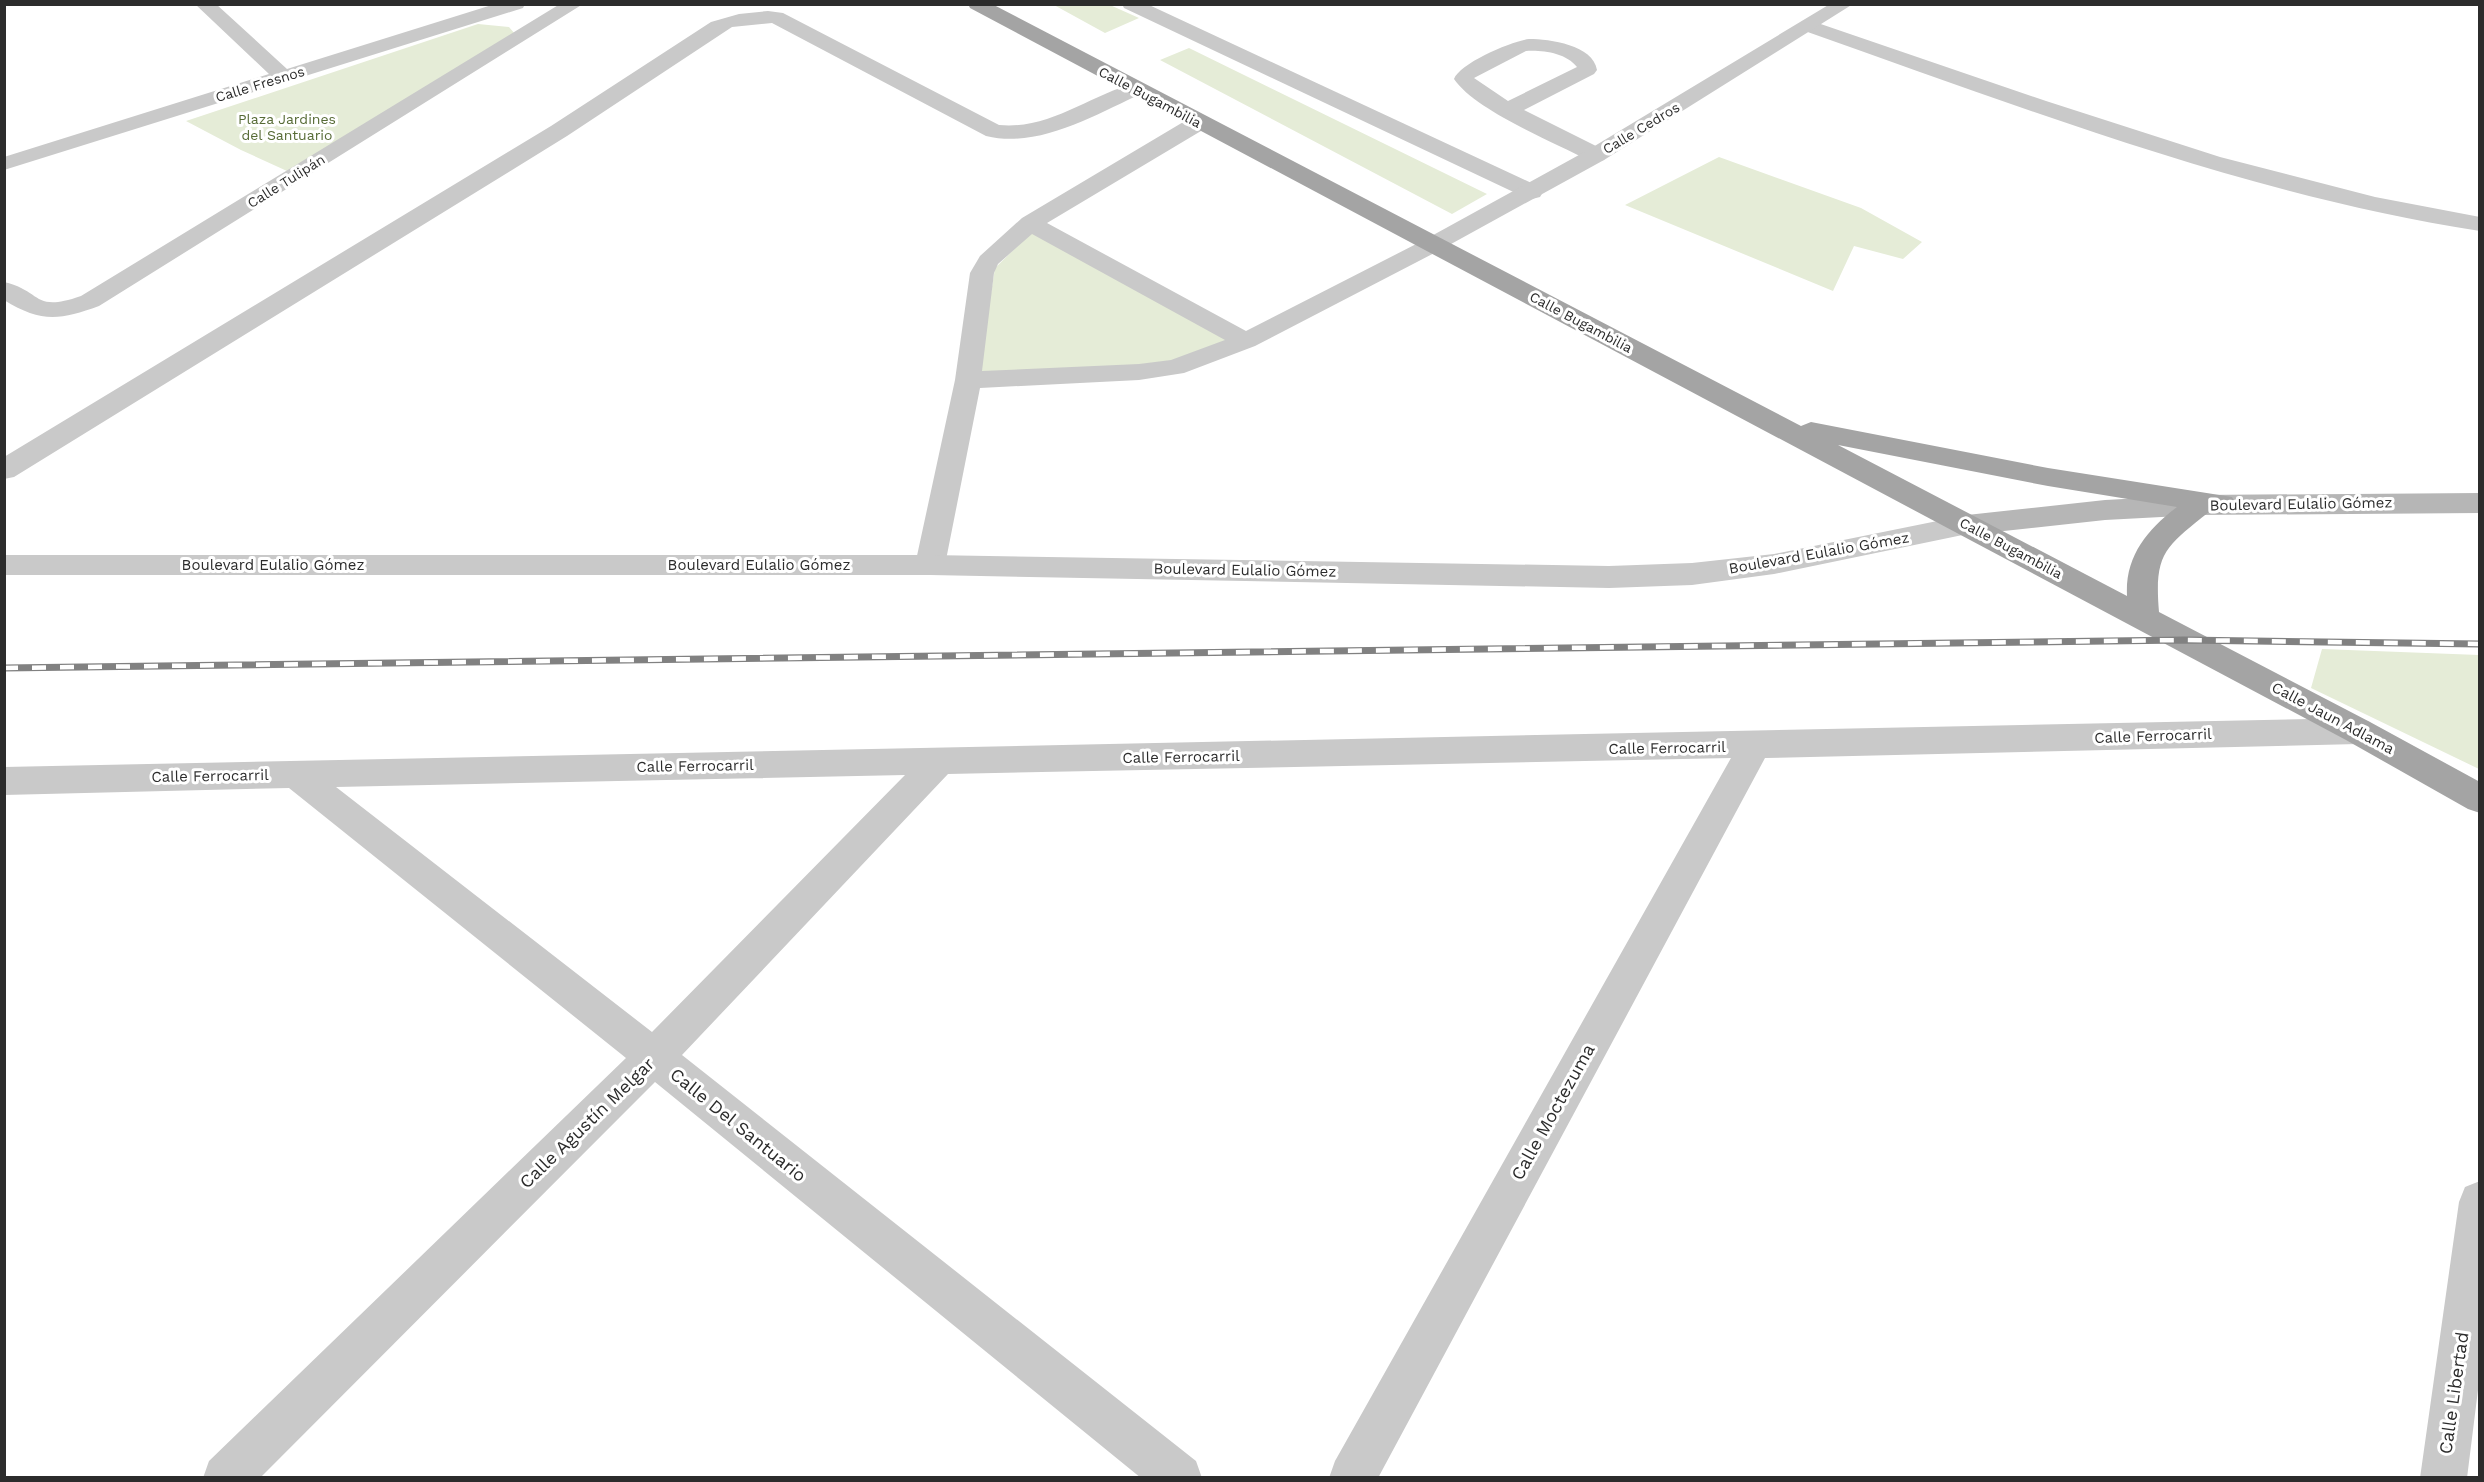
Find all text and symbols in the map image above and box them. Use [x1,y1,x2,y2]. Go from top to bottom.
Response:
street label: Calle Fresnos [214,63,306,105]
street label: Calle Bugambilia [1096,63,1204,131]
street label: Calle Cedros [1600,99,1682,157]
park label: Plaza Jardines del Santuario [238,111,336,143]
street label: Calle Tulipán [244,151,328,211]
street label: Calle Bugambilia [1527,288,1635,356]
street label: Boulevard Eulalio Gómez [2209,493,2393,515]
street label: Calle Bugambilia [1957,514,2065,582]
street label: Boulevard Eulalio Gómez [1727,528,1911,578]
street label: Boulevard Eulalio Gómez [182,556,364,574]
street label: Boulevard Eulalio Gómez [668,556,850,574]
street label: Boulevard Eulalio Gómez [1153,559,1337,581]
street label: Calle Jaun Adlama [2269,678,2398,758]
street label: Calle Ferrocarril [2094,725,2212,747]
street label: Calle Ferrocarril [1608,738,1726,758]
street label: Calle Ferrocarril [1122,747,1240,767]
street label: Calle Ferrocarril [636,756,754,776]
street label: Calle Ferrocarril [151,766,269,786]
street label: Calle Moctezuma [1506,1040,1599,1183]
street label: Calle Agustín Melgar [515,1053,658,1192]
street label: Calle Del Santuario [666,1063,811,1186]
street label: Calle Libertad [2435,1331,2472,1455]

